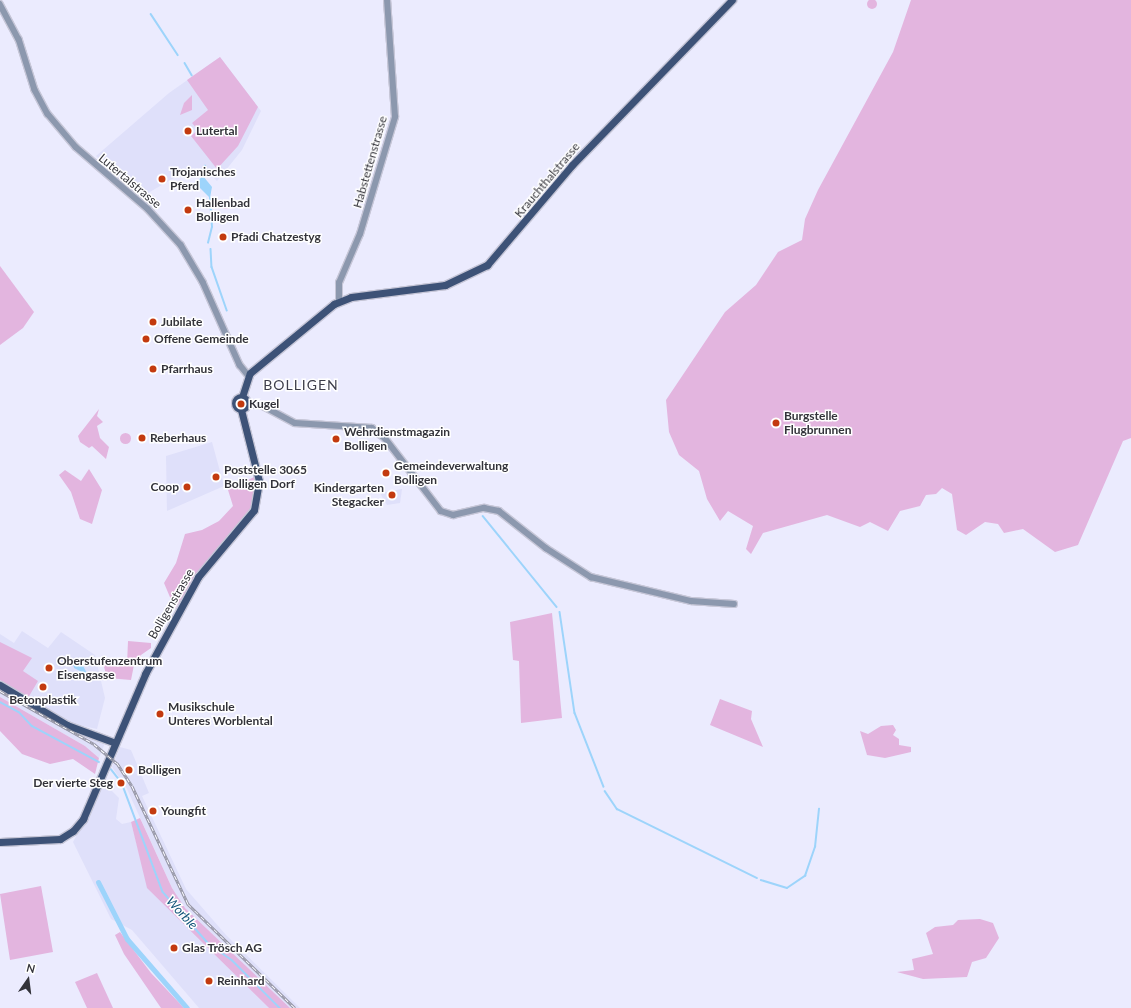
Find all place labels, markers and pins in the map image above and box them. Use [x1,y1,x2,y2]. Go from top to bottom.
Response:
place label: Lutertal [196,124,238,138]
marker: Lutertal [183,126,193,136]
place label: Trojanisches Pferd [170,165,236,193]
marker: Trojanisches Pferd [157,174,167,184]
place label: Hallenbad Bolligen [196,196,250,224]
marker: Hallenbad Bolligen [183,205,193,215]
place label: Pfadi Chatzestyg [231,230,321,244]
marker: Pfadi Chatzestyg [218,232,228,242]
place label: Jubilate [161,315,202,329]
marker: Jubilate [148,317,158,327]
place label: Offene Gemeinde [154,332,249,346]
marker: Offene Gemeinde [141,334,151,344]
place label: Pfarrhaus [161,362,213,376]
marker: Pfarrhaus [148,364,158,374]
place label: Kugel [249,397,279,411]
marker: Kugel [236,399,246,409]
place label: Burgstelle Flugbrunnen [784,409,852,437]
marker: Burgstelle Flugbrunnen [771,418,781,428]
place label: Wehrdienstmagazin Bolligen [344,425,450,453]
place label: Reberhaus [150,431,206,445]
marker: Reberhaus [137,433,147,443]
marker: Wehrdienstmagazin Bolligen [331,434,341,444]
place label: Gemeindeverwaltung Bolligen [394,459,508,487]
place label: Poststelle 3065 Bolligen Dorf [224,463,307,491]
marker: Gemeindeverwaltung Bolligen [381,468,391,478]
marker: Poststelle 3065 Bolligen Dorf [211,472,221,482]
place label: Coop [151,480,179,494]
place label: Kindergarten Stegacker [314,481,384,509]
marker: Coop [182,482,192,492]
marker: Kindergarten Stegacker [387,490,397,500]
place label: Oberstufenzentrum Eisengasse [57,654,162,682]
marker: Oberstufenzentrum Eisengasse [44,663,54,673]
marker: Betonplastik [38,682,48,692]
place label: Betonplastik [9,693,77,707]
place label: Musikschule Unteres Worblental [168,700,273,728]
marker: Musikschule Unteres Worblental [155,709,165,719]
place label: Bolligen [138,763,181,777]
marker: Bolligen [123,764,135,776]
place label: Der vierte Steg [33,776,113,790]
marker: Der vierte Steg [116,778,126,788]
place label: Youngfit [161,804,206,818]
marker: Youngfit [148,806,158,816]
place label: Glas Trösch AG [182,941,263,955]
marker: Glas Trösch AG [169,943,179,953]
place label: Reinhard [217,974,265,988]
marker: Reinhard [204,976,214,986]

